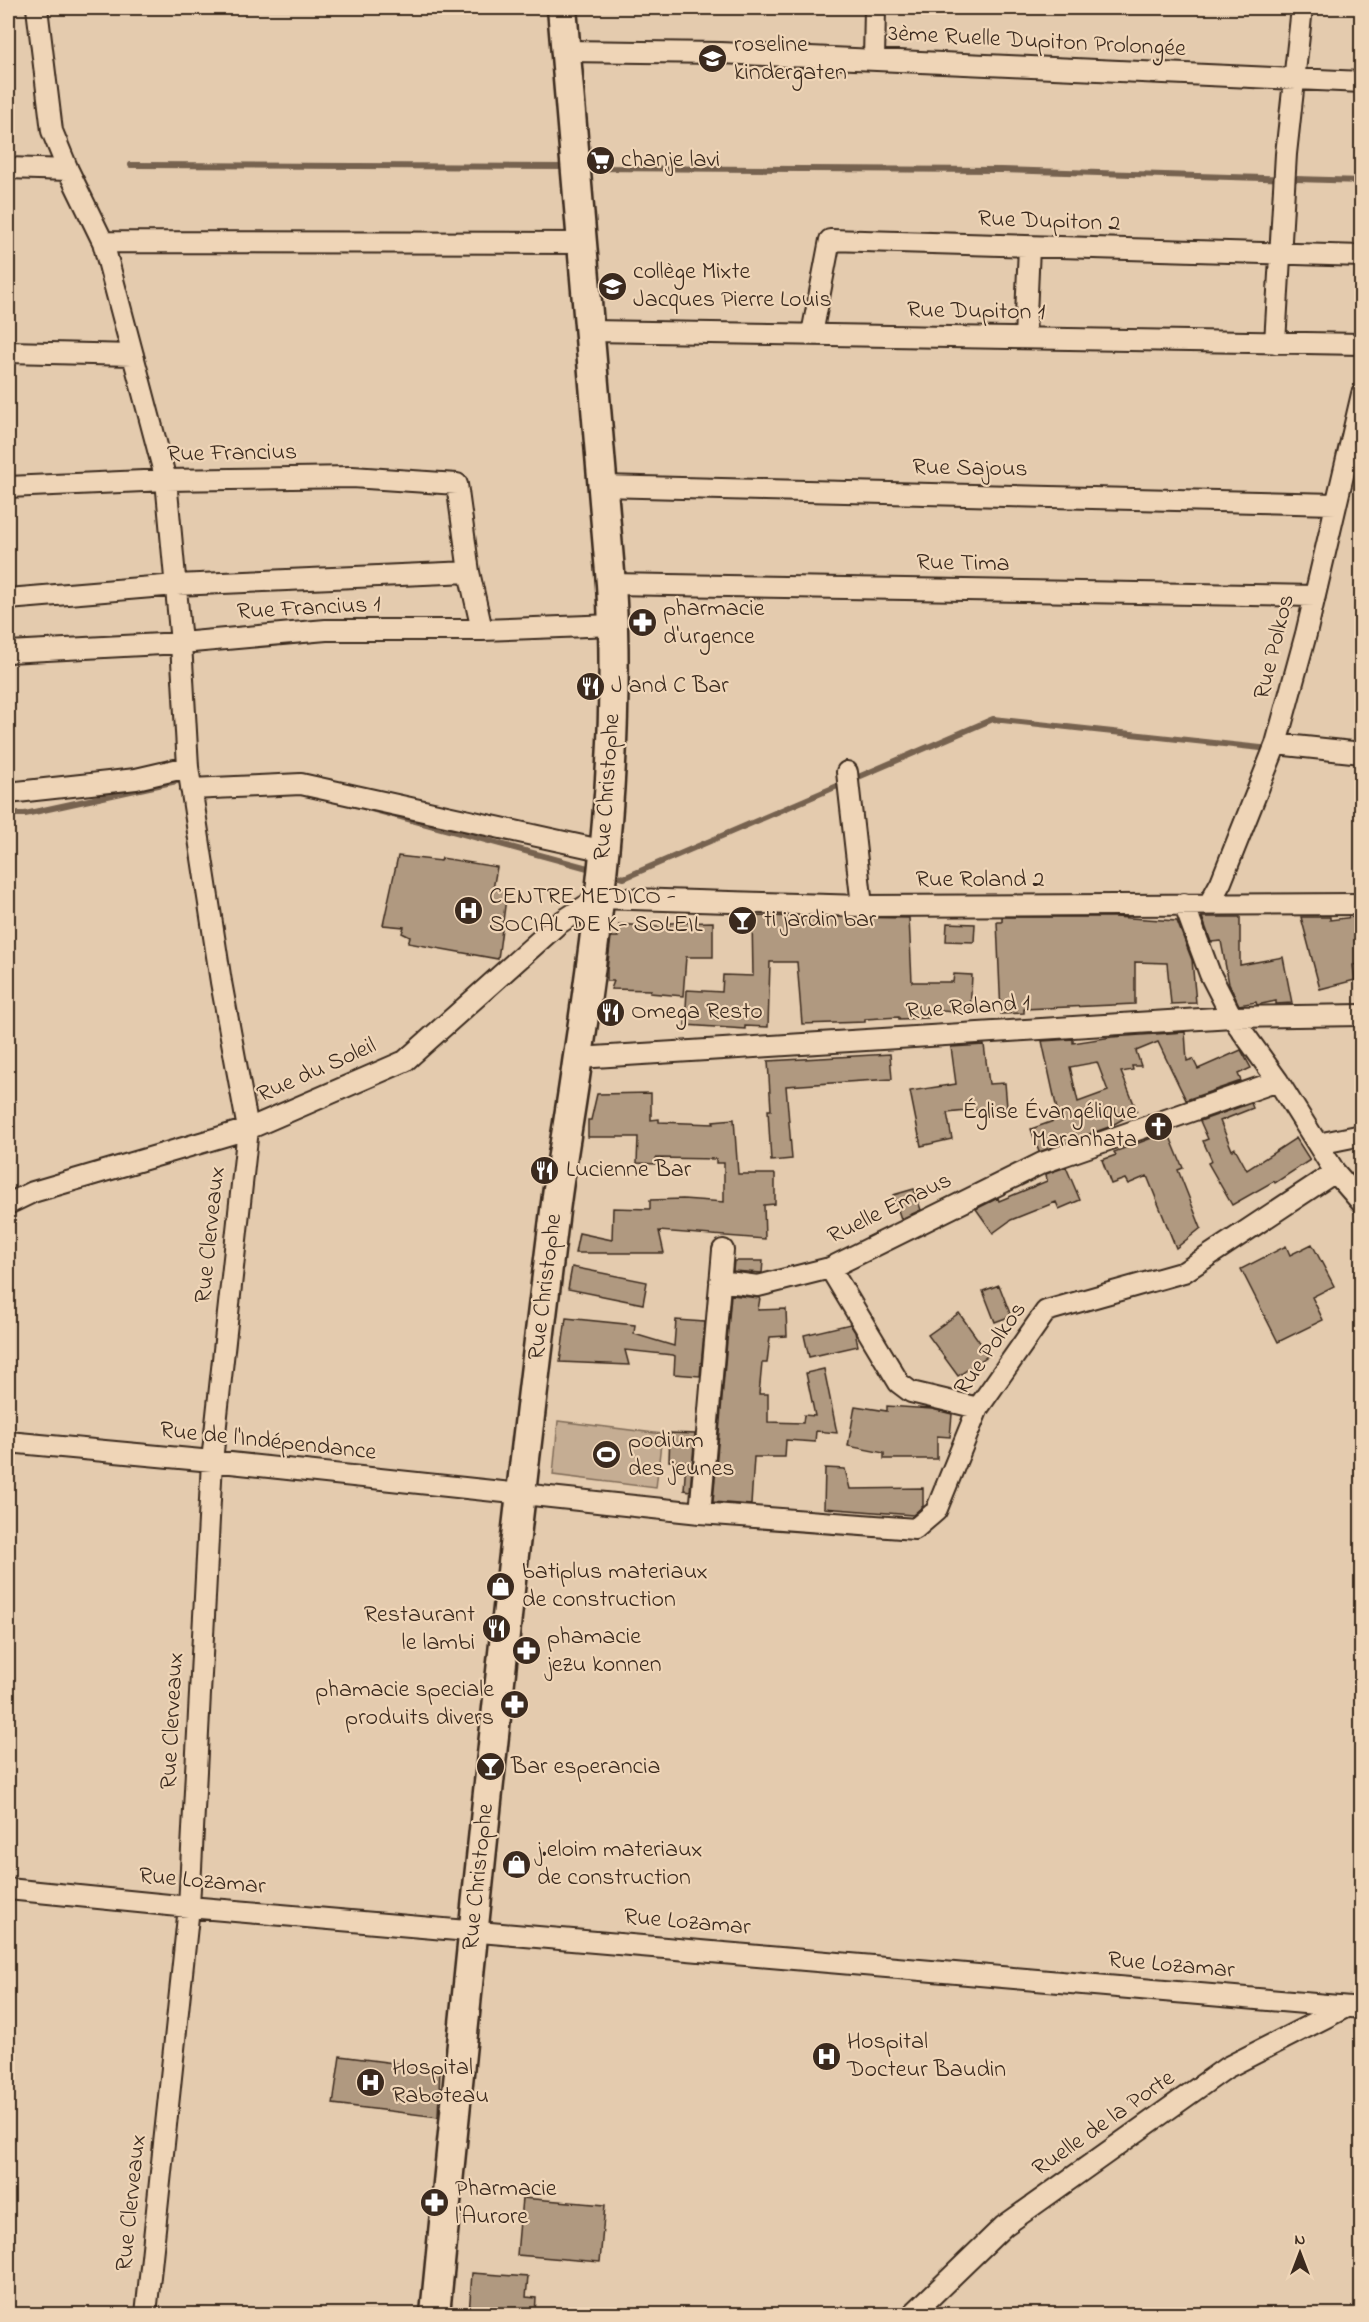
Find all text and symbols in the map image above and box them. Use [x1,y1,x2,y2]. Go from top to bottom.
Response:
street label: 3ème Ruelle Dupiton Prolongée [887,17,1187,67]
place label: roseline kindergaten [734,28,847,91]
school or university icon: roseline kindergaten [697,43,729,75]
place label: chanje lavi [621,143,720,178]
supermarket icon: chanje lavi [584,144,616,176]
street label: Rue Dupiton 2 [977,202,1121,242]
place label: collège Mixte Jacques Pierre Louis [633,255,832,318]
school or university icon: collège Mixte Jacques Pierre Louis [596,270,628,302]
street label: Rue Dupiton 1 [907,293,1046,331]
street label: Rue Francius [167,435,297,473]
street label: Rue Sajous [912,450,1028,488]
street label: Rue Tima [916,546,1010,582]
street label: Rue Francius 1 [236,588,382,630]
street label: Rue Polkos [1245,591,1305,703]
place label: pharmacie d'urgence [663,592,765,655]
pharmacy icon: pharmacie d'urgence [626,607,658,639]
place label: J and C Bar [611,669,729,704]
restaurant icon: J and C Bar [574,670,606,702]
street label: Rue Christophe [585,712,631,862]
street label: Rue Roland 2 [916,863,1045,898]
place label: CENTRE MEDICO - SOCIAL DE K- SOLEIL [489,880,703,943]
hospital icon: CENTRE MEDICO - SOCIAL DE K- SOLEIL [452,895,484,927]
place label: ti jardin bar [764,903,877,938]
bar icon: ti jardin bar [727,904,759,936]
street label: Rue Roland 1 [905,986,1032,1030]
place label: Omega Resto [631,995,763,1030]
restaurant icon: Omega Resto [594,996,626,1028]
street label: Rue du Soleil [252,1029,382,1113]
place label: Église Évangélique Maranhata [962,1095,1137,1158]
church icon: Église Évangélique Maranhata [1142,1110,1174,1142]
place label: Lucienne Bar [566,1153,692,1188]
restaurant icon: Lucienne Bar [529,1154,561,1186]
street label: Ruelle Emaus [822,1164,958,1254]
street label: Rue Clerveaux [186,1165,236,1305]
street label: Rue Christophe [520,1212,572,1362]
street label: Rue Polkos [946,1295,1036,1403]
street label: Rue de l'Indépendance [158,1413,378,1471]
place label: podium des jeunes [628,1424,734,1487]
sports icon: podium des jeunes [591,1439,623,1471]
place label: batiplus materiaux de construction [522,1555,708,1618]
shop icon: batiplus materiaux de construction [485,1570,517,1602]
place label: Restaurant le lambi [364,1598,475,1661]
restaurant icon: Restaurant le lambi [480,1613,512,1645]
place label: phamacie jezu konnen [544,1620,662,1683]
pharmacy icon: phamacie jezu konnen [510,1635,542,1667]
street label: Rue Clerveaux [152,1652,194,1790]
place label: phamacie speciale produits divers [315,1673,494,1736]
pharmacy icon: phamacie speciale produits divers [499,1688,531,1720]
place label: Bar esperancia [510,1750,661,1785]
bar icon: Bar esperancia [474,1751,506,1783]
street label: Rue Christophe [454,1802,504,1952]
place label: j.eloim materiaux de construction [534,1833,702,1896]
shop icon: j.eloim materiaux de construction [500,1848,532,1880]
street label: Rue Lozamar [137,1859,267,1905]
street label: Rue Lozamar [622,1900,752,1946]
street label: Rue Lozamar [1106,1943,1236,1989]
place label: Hospital Docteur Baudin [846,2025,1006,2088]
hospital icon: Hospital Docteur Baudin [810,2040,842,2072]
place label: Hospital Raboteau [392,2051,489,2114]
street label: Ruelle de la Porte [1026,2062,1183,2186]
hospital icon: Hospital Raboteau [355,2066,387,2098]
street label: Rue Clerveaux [107,2133,157,2273]
place label: Pharmacie l'Aurore [455,2172,557,2235]
pharmacy icon: Pharmacie l'Aurore [418,2187,450,2219]
north arrow [1270,2223,1330,2283]
text: N [1295,2228,1306,2252]

